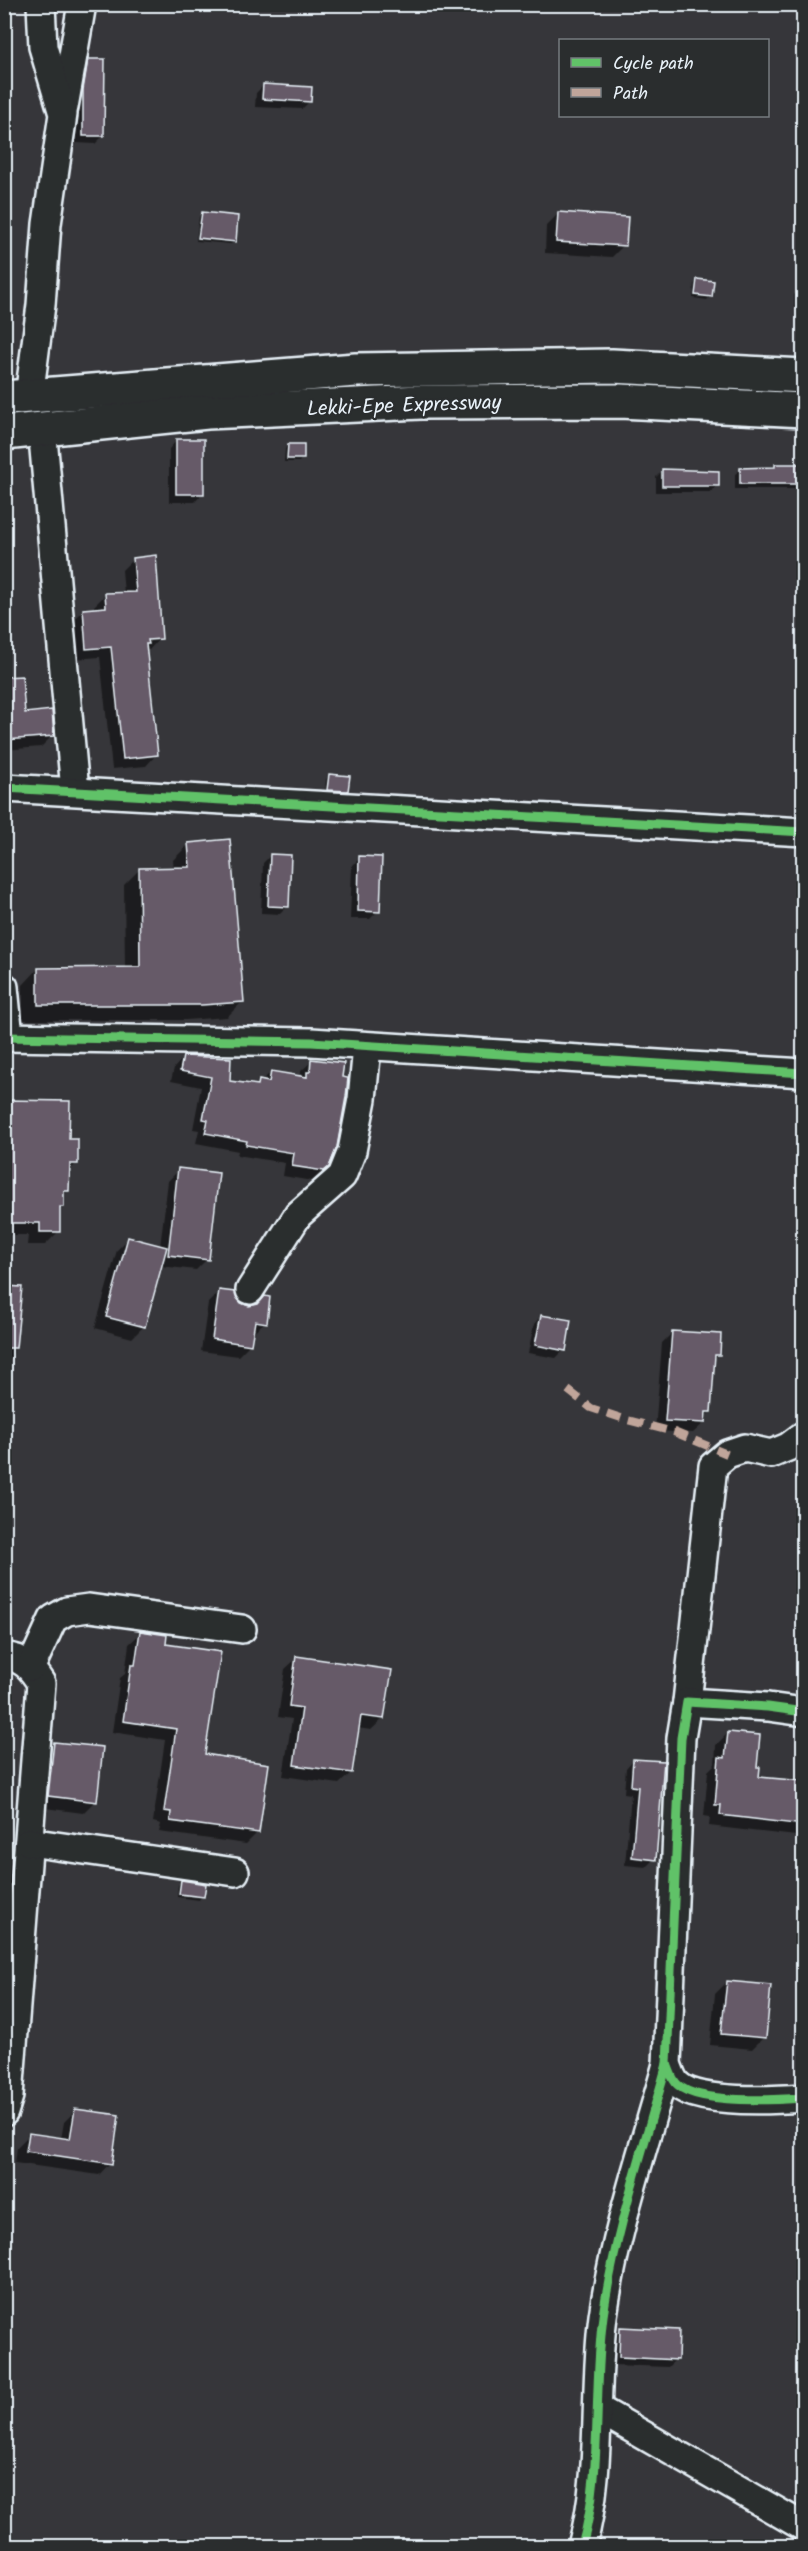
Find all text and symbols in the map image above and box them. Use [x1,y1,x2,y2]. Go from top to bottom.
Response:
legend [559,39,769,117]
text: Cycle path [613,50,694,79]
text: Path [613,80,648,109]
street label: Lekki-Epe Expressway [306,387,502,426]

